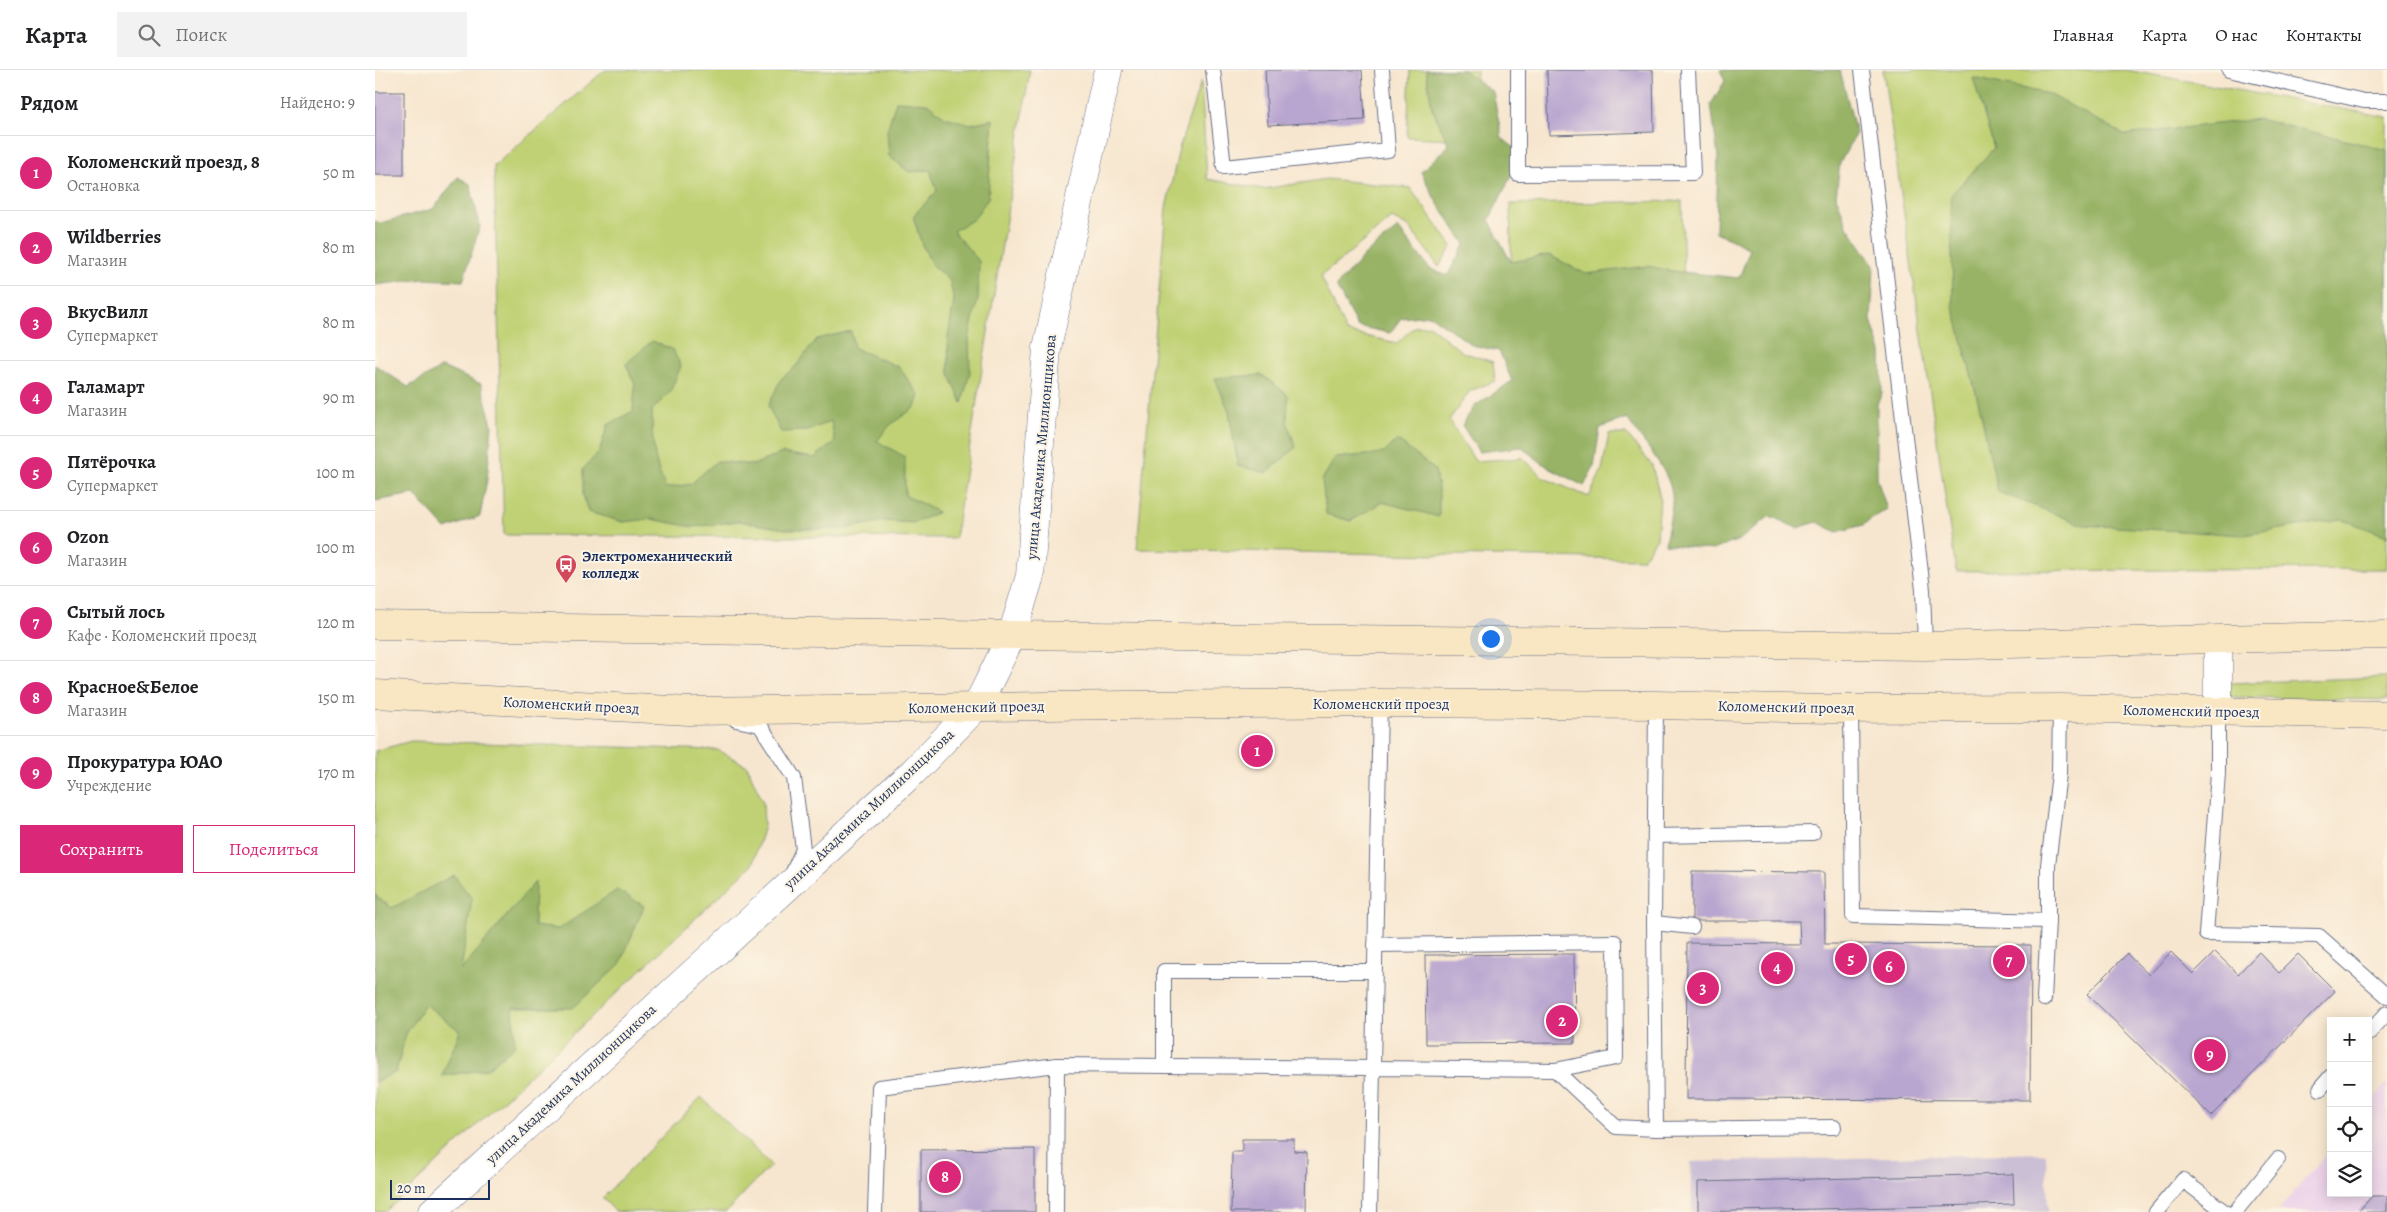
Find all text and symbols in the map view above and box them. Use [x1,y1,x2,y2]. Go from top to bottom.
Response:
search box [117,12,467,57]
text: Карта [25,19,87,51]
icon: search [135,21,163,49]
text: Поиск [175,22,227,48]
text: Главная [2053,23,2114,47]
text: Карта [2142,23,2187,47]
text: О нас [2215,23,2258,47]
text: Контакты [2286,23,2362,47]
text: Рядом [20,89,78,117]
text: Найдено: 9 [280,92,355,114]
text: Коломенский проезд, 8 [67,149,260,175]
text: 1 [33,162,39,184]
text: 50 m [323,162,355,184]
text: Остановка [67,175,140,197]
text: Wildberries [67,224,161,250]
text: 2 [32,237,40,259]
text: 80 m [322,237,355,259]
text: Магазин [67,250,127,272]
text: ВкусВилл [67,299,148,325]
text: 3 [33,312,39,334]
text: 80 m [322,312,355,334]
text: Супермаркет [67,325,158,347]
street label: улица Академика Миллионщикова [1021,333,1061,562]
text: Галамарт [67,374,145,400]
text: 4 [32,387,40,409]
text: 90 m [323,387,355,409]
text: Магазин [67,400,127,422]
text: Пятёрочка [67,449,156,475]
text: 5 [33,462,39,484]
text: 100 m [316,462,355,484]
text: Супермаркет [67,475,158,497]
text: Ozon [67,524,109,550]
text: 6 [32,537,40,559]
text: 100 m [316,537,355,559]
place label: Электромеханический колледж [582,546,733,583]
text: Магазин [67,550,127,572]
bus stop icon: Электромеханический колледж [554,553,578,584]
text: Сытый лось [67,599,165,625]
text: 7 [33,612,39,634]
text: 120 m [317,612,355,634]
text: Кафе · Коломенский проезд [67,625,257,647]
your location [1478,626,1504,652]
text: Красное&Белое [67,674,199,700]
text: 8 [32,687,40,709]
text: 150 m [318,687,355,709]
street label: Коломенский проезд [502,691,640,719]
street label: Коломенский проезд [1313,694,1449,714]
street label: Коломенский проезд [907,696,1045,718]
street label: Коломенский проезд [1717,696,1855,718]
text: Магазин [67,700,127,722]
street label: Коломенский проезд [2122,700,2260,722]
street label: улица Академика Миллионщикова [779,725,959,894]
pin: 1 [1241,732,1273,770]
text: Прокуратура ЮАО [67,749,222,775]
text: 9 [32,762,40,784]
text: 170 m [318,762,355,784]
text: Учреждение [67,775,152,797]
button: Сохранить [20,825,183,873]
button: Поделиться [193,825,355,873]
pin: 5 [1835,940,1867,978]
pin: 7 [1993,942,2025,980]
pin: 6 [1873,948,1905,986]
pin: 4 [1761,949,1793,987]
pin: 3 [1687,969,1719,1007]
street label: улица Академика Миллионщикова [481,1000,661,1169]
pin: 2 [1546,1002,1578,1040]
map controls [2327,1017,2372,1197]
button: + [2327,1017,2372,1062]
pin: 9 [2194,1036,2226,1074]
button: − [2327,1062,2372,1107]
button: locate [2327,1107,2372,1152]
button: layers [2327,1152,2372,1197]
pin: 8 [929,1158,961,1196]
scale bar [390,1177,490,1200]
text: 20 m [397,1179,426,1198]

